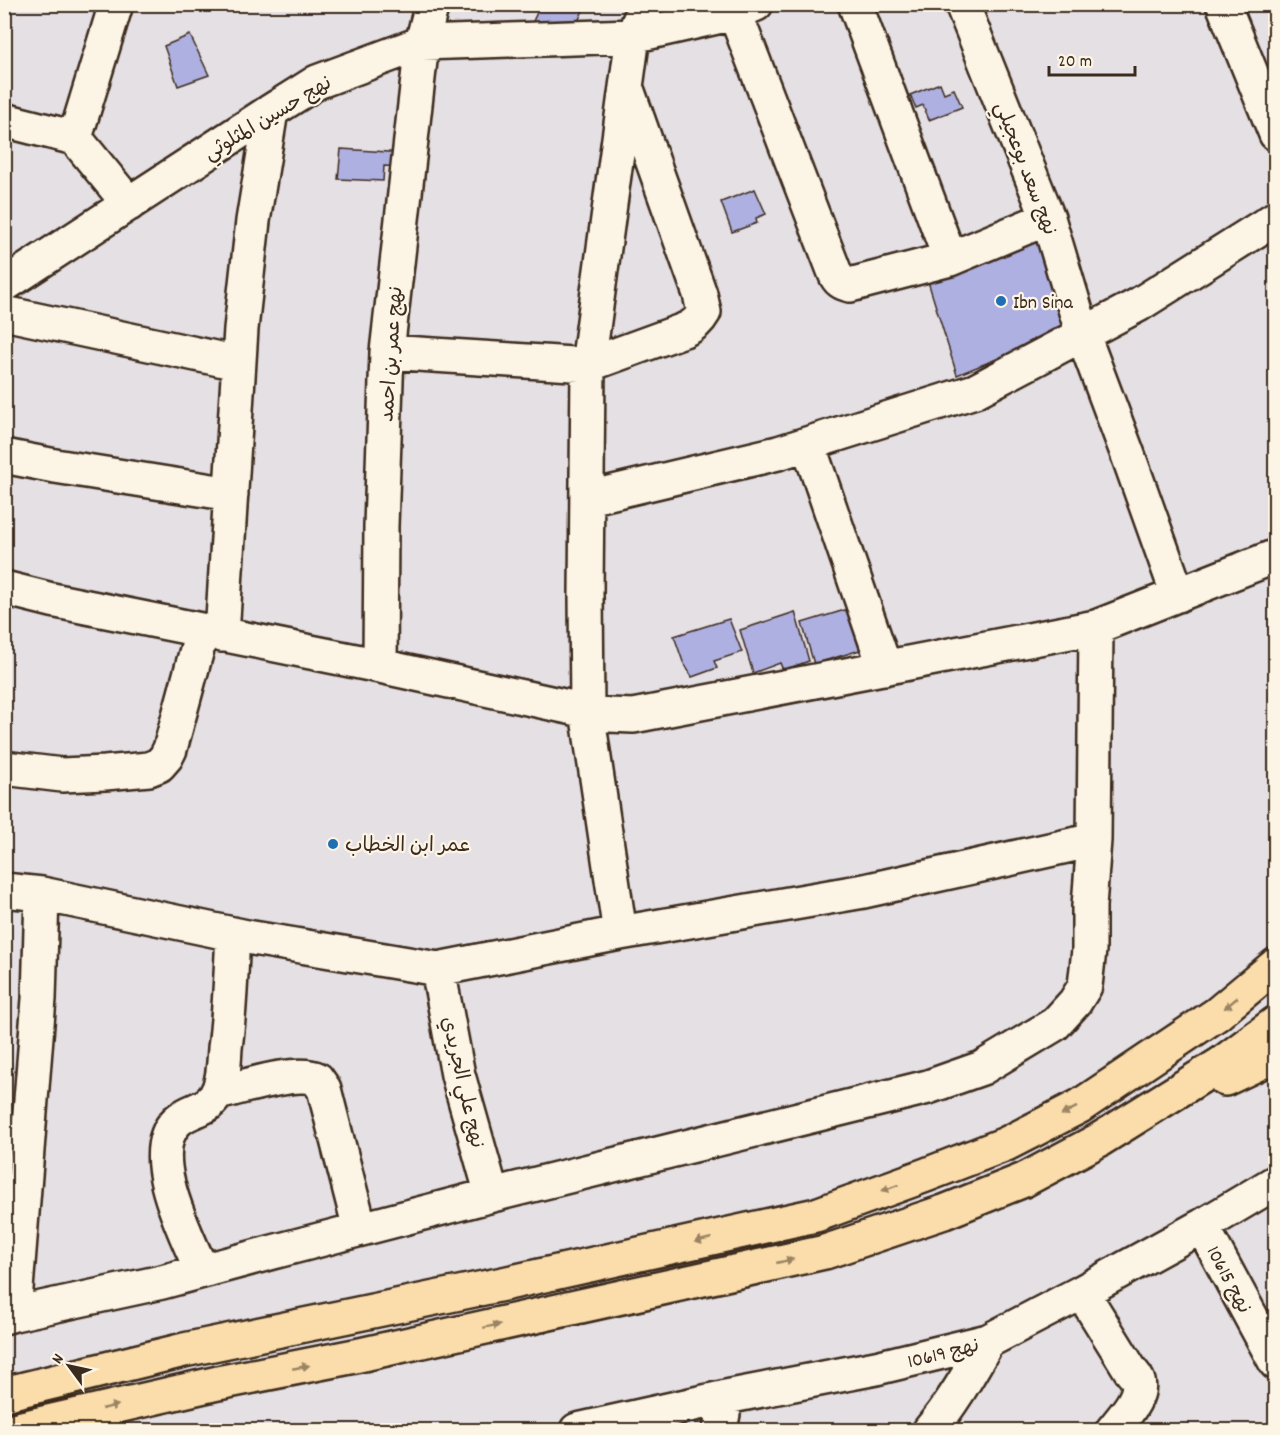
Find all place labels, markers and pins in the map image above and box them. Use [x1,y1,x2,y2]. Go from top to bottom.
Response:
place label: Ibn Sina [1013,290,1073,318]
marker: Ibn Sina [994,294,1008,308]
place label: عمر ابن الخطاب [345,833,470,861]
marker: عمر ابن الخطاب [326,837,340,851]

